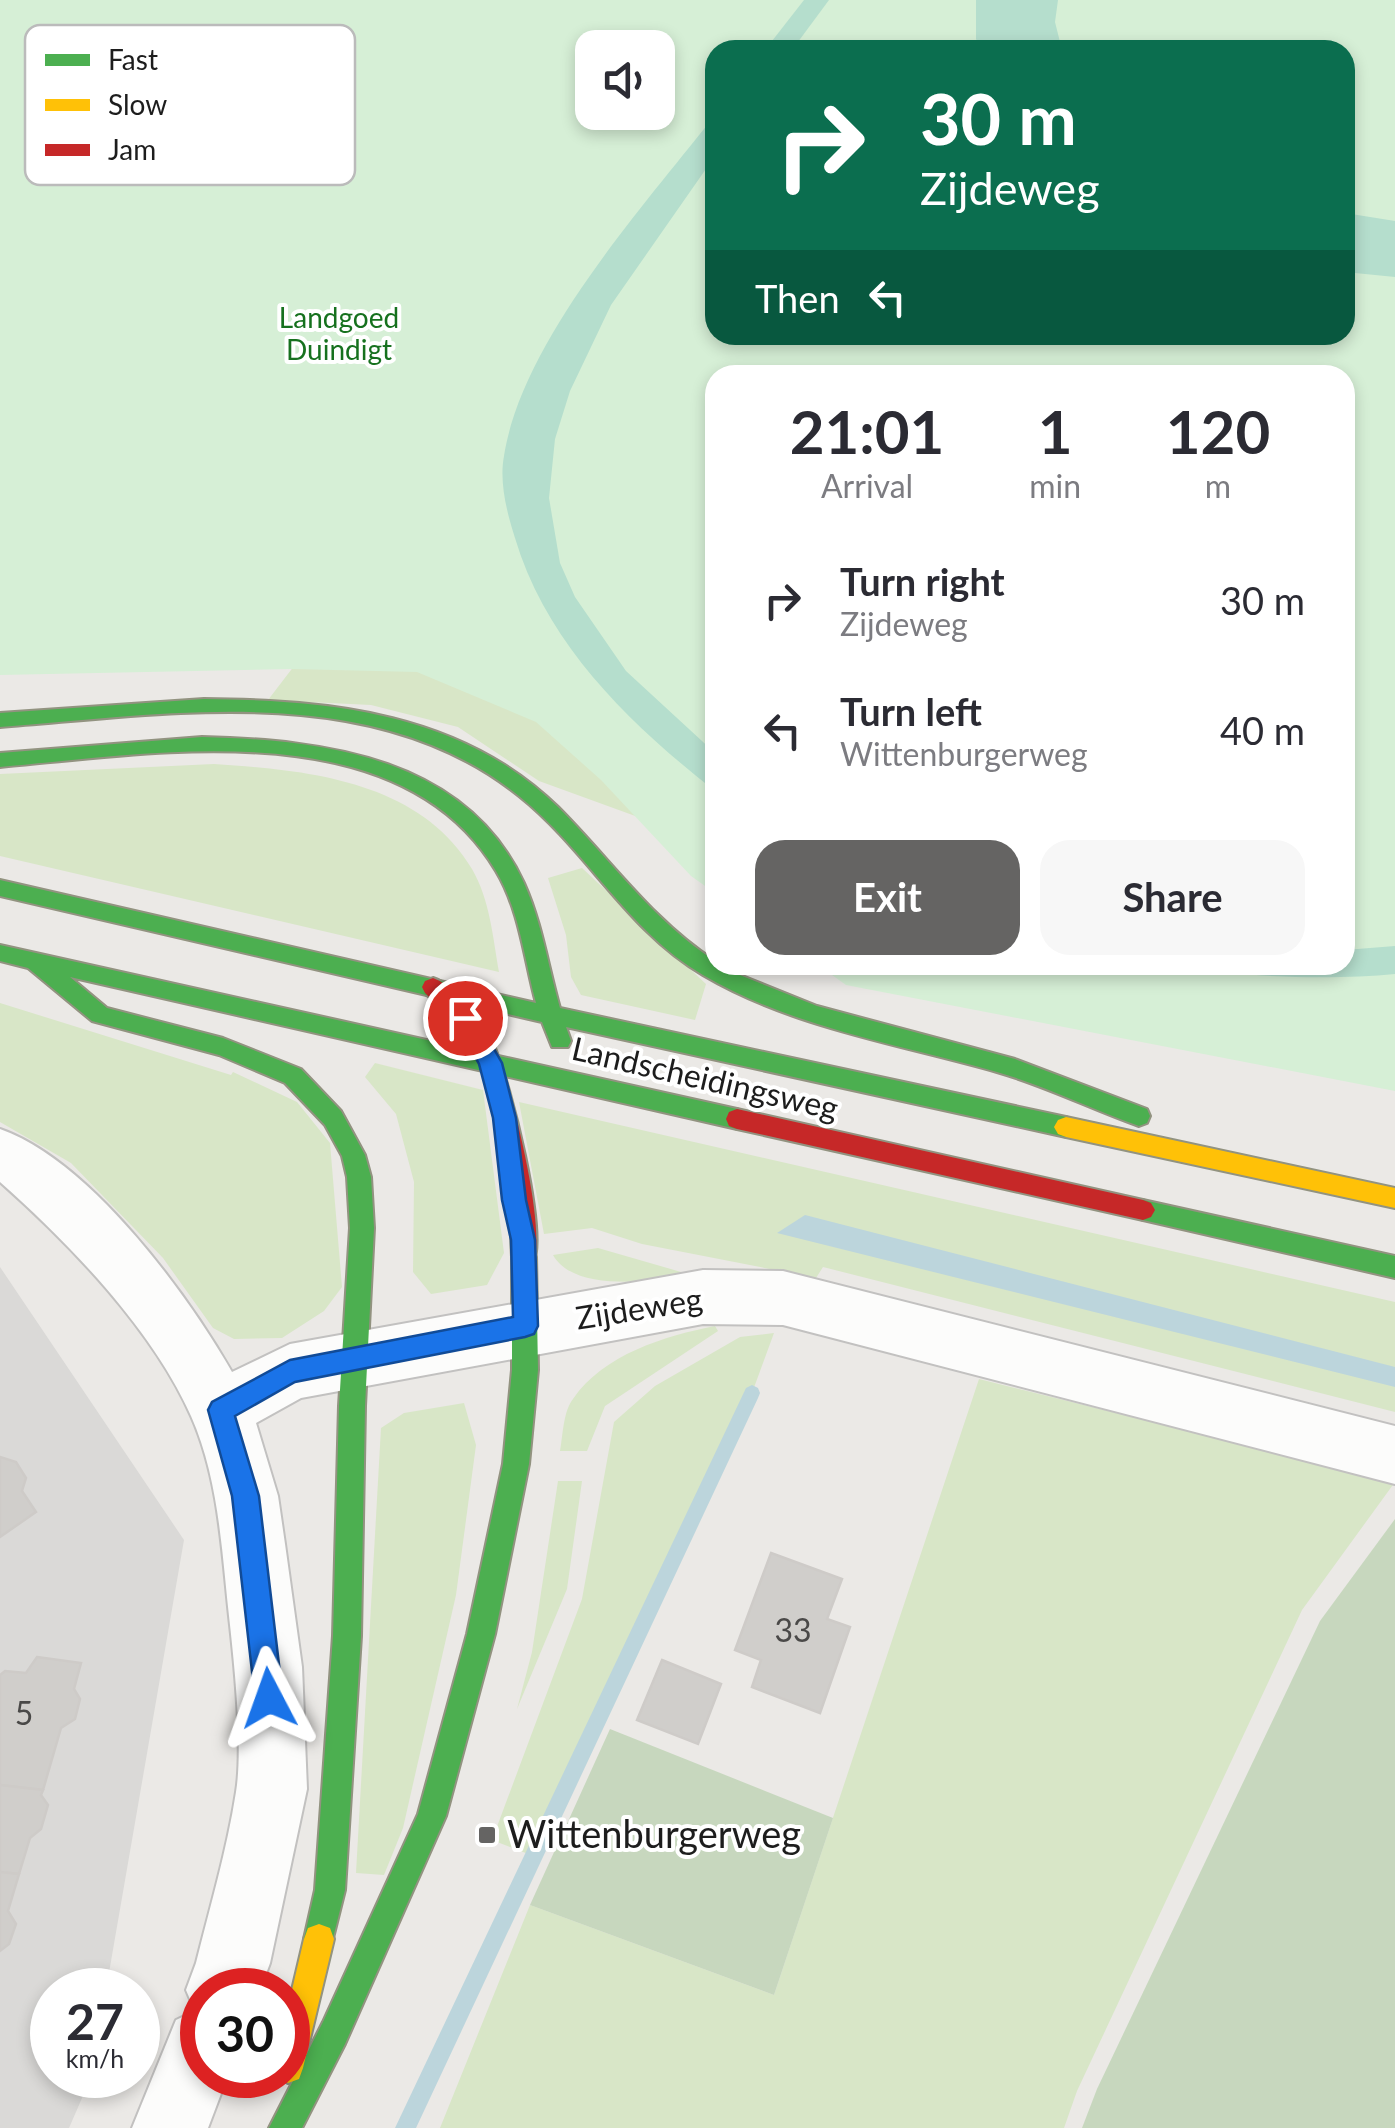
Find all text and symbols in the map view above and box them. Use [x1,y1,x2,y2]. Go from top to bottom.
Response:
legend [25,25,355,185]
map controls [575,30,675,130]
button: sound [575,30,675,130]
text: Fast [108,42,158,76]
text: 30 m [920,76,1077,160]
icon: right [755,80,885,210]
text: Slow [108,87,167,121]
text: Jam [108,132,156,166]
text: Zijdeweg [920,161,1100,215]
icon: left [860,270,915,325]
text: Then [755,275,840,321]
park label: Landgoed Duindigt [279,300,399,366]
text: 21:01 [790,395,944,467]
text: 1 [1038,395,1073,467]
text: 120 [1166,395,1270,467]
text: Arrival [821,466,913,505]
text: min [1029,466,1081,505]
text: m [1205,466,1231,505]
text: Turn right [840,558,1005,604]
icon: right [755,573,810,628]
text: 30 m [1220,577,1305,623]
text: Zijdeweg [840,604,968,643]
text: Turn left [840,688,982,734]
icon: left [755,703,810,758]
text: 40 m [1220,707,1305,753]
text: Wittenburgerweg [840,734,1088,773]
button: Exit [755,840,1020,955]
button: Share [1040,840,1305,955]
pin [423,976,508,1061]
icon: arrive [438,991,493,1046]
street label: Landscheidingsweg [568,1028,842,1127]
street label: Zijdeweg [573,1278,705,1337]
house number: 33 [774,1610,812,1649]
position arrow [217,1646,321,1750]
house number: 5 [15,1693,33,1732]
place label: Wittenburgerweg [507,1810,801,1856]
marker: Wittenburgerweg [476,1824,498,1846]
speed limit sign: 30 [180,1968,310,2098]
text: 27 [66,1991,124,2051]
text: km/h [66,2043,124,2073]

